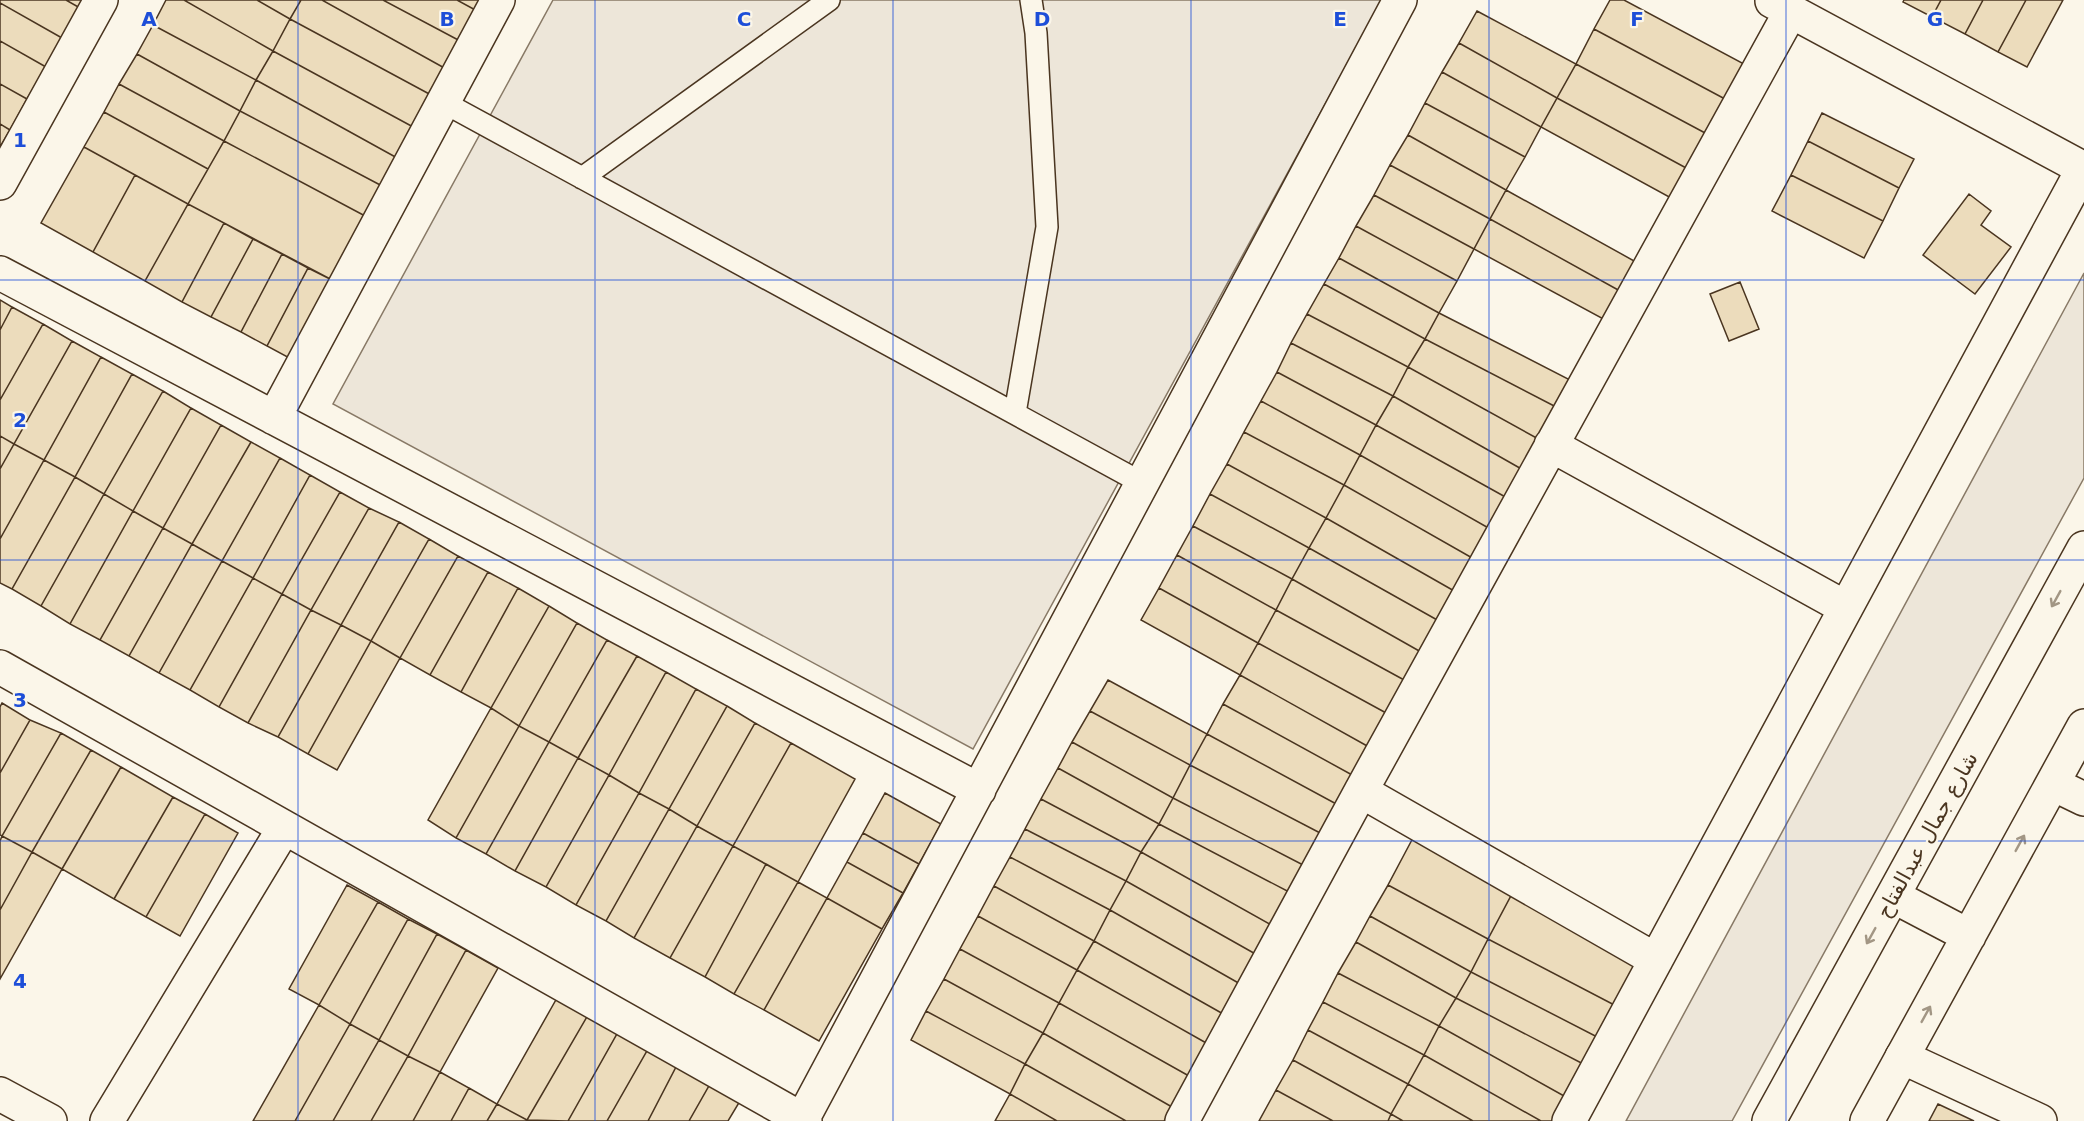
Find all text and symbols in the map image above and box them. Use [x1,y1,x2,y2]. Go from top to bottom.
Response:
text: A [141,7,157,31]
text: B [439,7,455,31]
text: C [737,7,751,31]
text: D [1034,7,1050,31]
text: E [1333,7,1347,31]
text: F [1630,7,1644,31]
text: G [1927,7,1943,31]
text: 1 [13,128,27,152]
text: 2 [13,408,27,432]
one-way arrow [2050,590,2062,607]
text: 3 [13,688,27,712]
street label: شارع جمال عبدالفتاح [1871,748,1983,922]
one-way arrow [2015,835,2026,853]
one-way arrow [1865,927,1877,944]
text: 4 [13,969,27,993]
one-way arrow [1921,1006,1932,1024]

